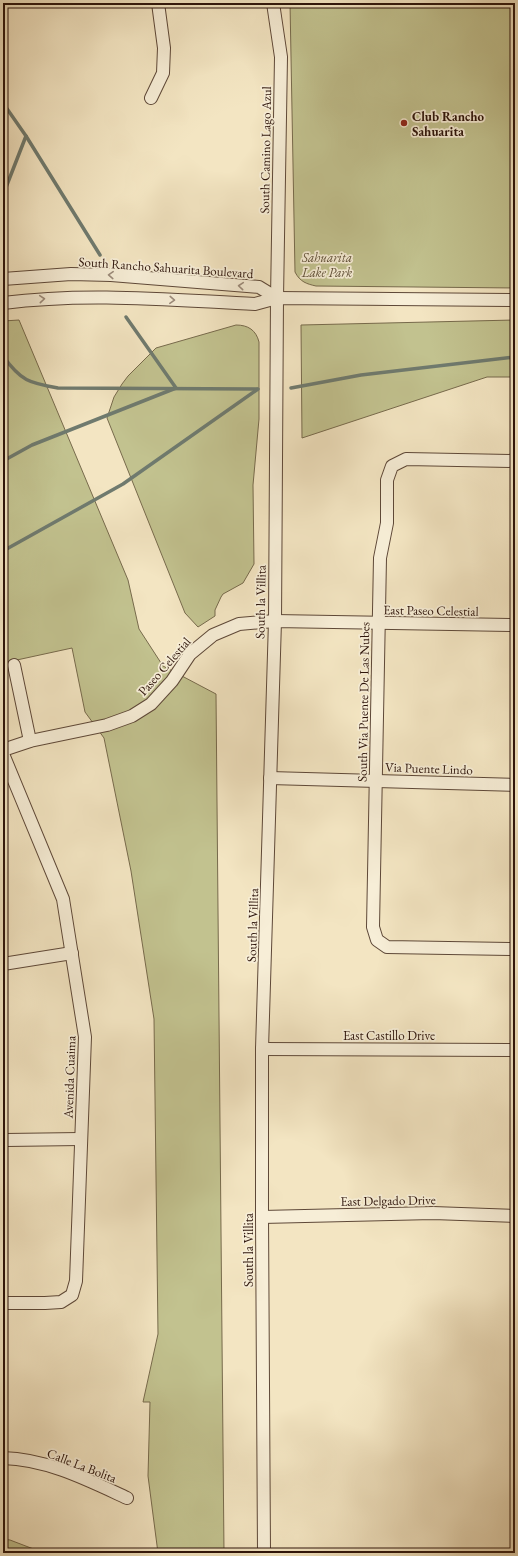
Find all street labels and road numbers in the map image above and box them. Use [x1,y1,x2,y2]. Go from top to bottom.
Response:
street label: South Camino Lago Azul [256,86,275,214]
street label: South Rancho Sahuarita Boulevard [78,253,254,282]
street label: South la Villita [251,564,270,639]
street label: East Paseo Celestial [383,601,479,620]
street label: South Via Puente De Las Nubes [354,622,373,782]
street label: Paseo Celestial [134,634,194,699]
street label: Via Puente Lindo [385,758,473,779]
street label: South la Villita [243,887,262,962]
street label: East Castillo Drive [343,1027,435,1044]
street label: Avenida Cuaima [60,1035,79,1120]
street label: East Delgado Drive [340,1191,436,1210]
street label: South la Villita [240,1212,257,1287]
street label: Calle La Bolita [45,1444,120,1487]

